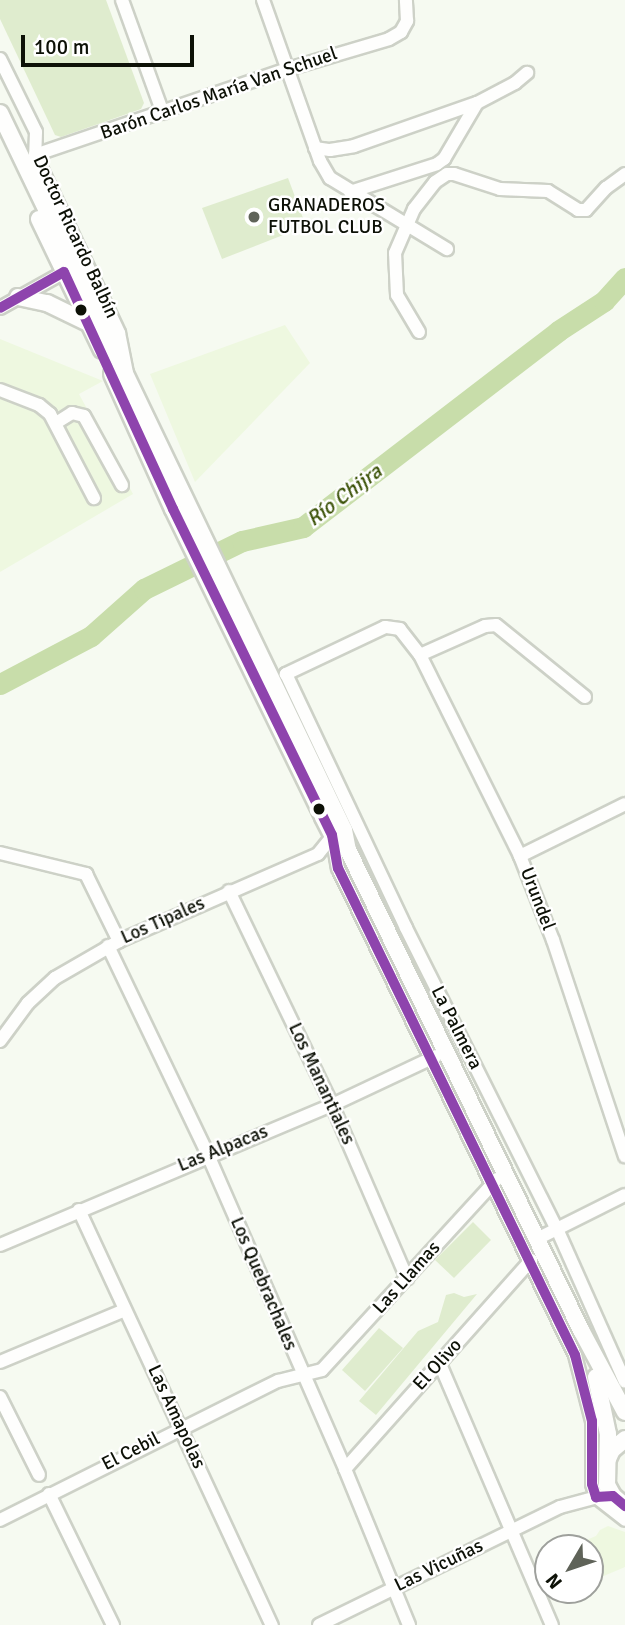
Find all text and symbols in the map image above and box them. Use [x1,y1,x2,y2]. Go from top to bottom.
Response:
scale bar [24,21,198,65]
text: 100 m [34,34,89,60]
street label: Barón Carlos María Van Schuel [98,43,340,145]
street label: Doctor Ricardo Balbín [27,152,123,322]
place label: GRANADEROS FUTBOL CLUB [268,195,385,239]
marker: GRANADEROS FUTBOL CLUB [246,209,262,225]
unlabelled marker [74,303,88,317]
water label: Río Chijra [301,459,387,531]
unlabelled marker [312,802,326,816]
street label: Urundel [515,864,559,934]
street label: Los Tipales [118,892,208,950]
street label: La Palmera [425,983,487,1073]
street label: Los Manantiales [283,1019,359,1149]
street label: Las Alpacas [175,1121,271,1177]
street label: Los Quebrachales [225,1214,301,1354]
street label: Las Llamas [368,1237,446,1319]
street label: El Olivo [409,1334,467,1396]
street label: Las Amapolas [142,1362,210,1472]
street label: El Cebil [98,1428,164,1476]
north arrow [534,1534,604,1604]
street label: Las Vicuñas [391,1535,487,1597]
text: N [541,1568,568,1594]

